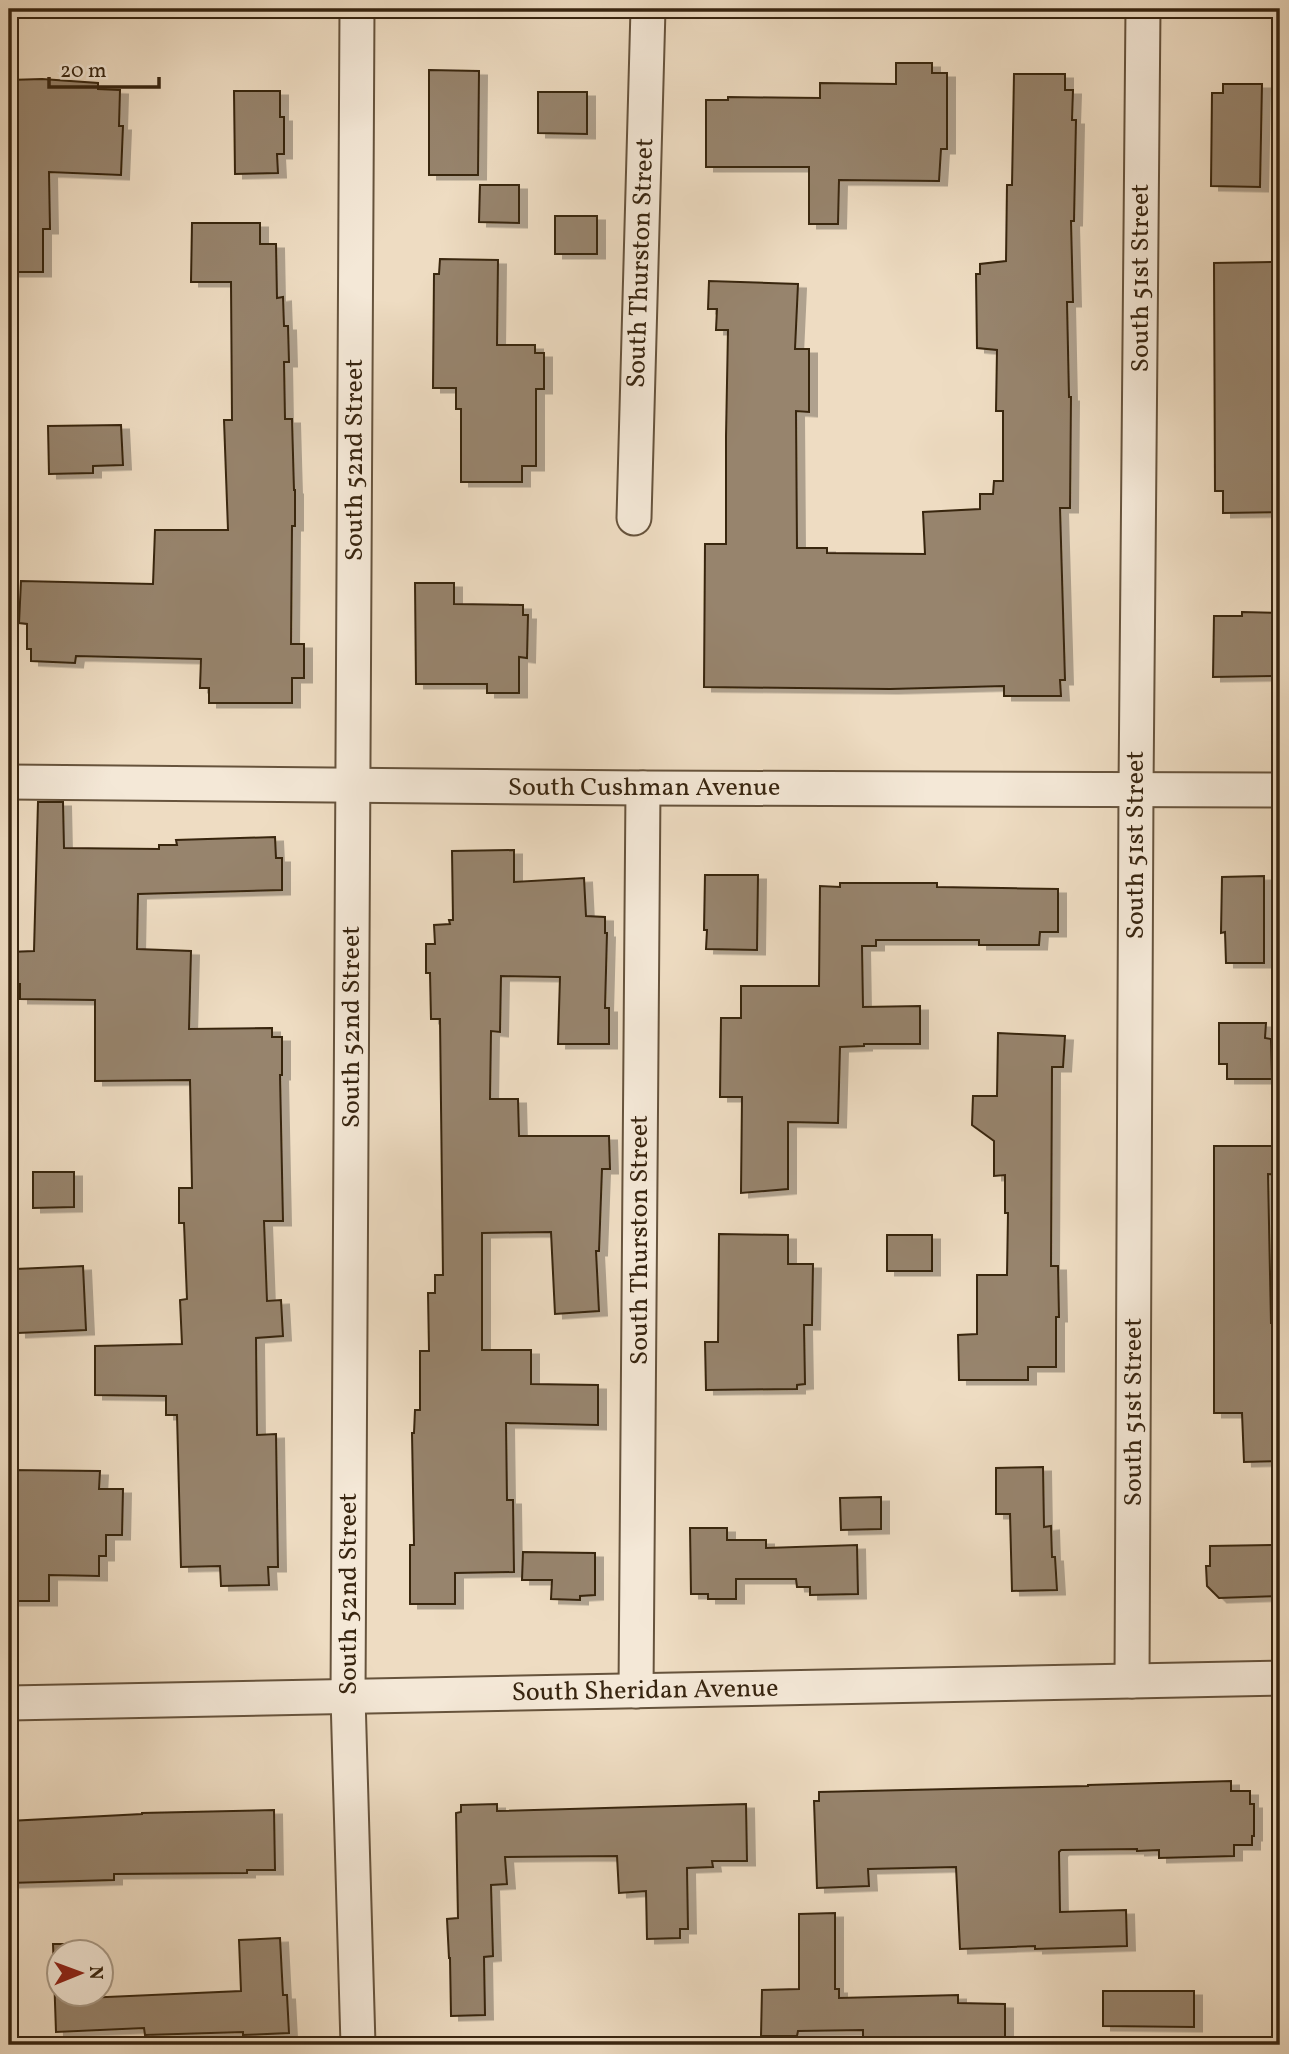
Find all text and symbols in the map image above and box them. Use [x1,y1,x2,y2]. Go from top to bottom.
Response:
scale bar [49,46,159,90]
text: 20 m [60,57,106,86]
street label: South Thurston Street [619,137,663,389]
street label: South 51st Street [1123,184,1159,372]
street label: South 52nd Street [337,359,373,561]
street label: South 51st Street [1118,751,1154,939]
street label: South Cushman Avenue [508,770,780,806]
street label: South 52nd Street [334,926,370,1128]
street label: South Thurston Street [622,1115,658,1365]
street label: South 51st Street [1116,1318,1152,1506]
street label: South 52nd Street [331,1493,367,1695]
street label: South Sheridan Avenue [511,1671,779,1711]
north arrow [46,1938,116,2008]
text: N [82,1966,108,1980]

